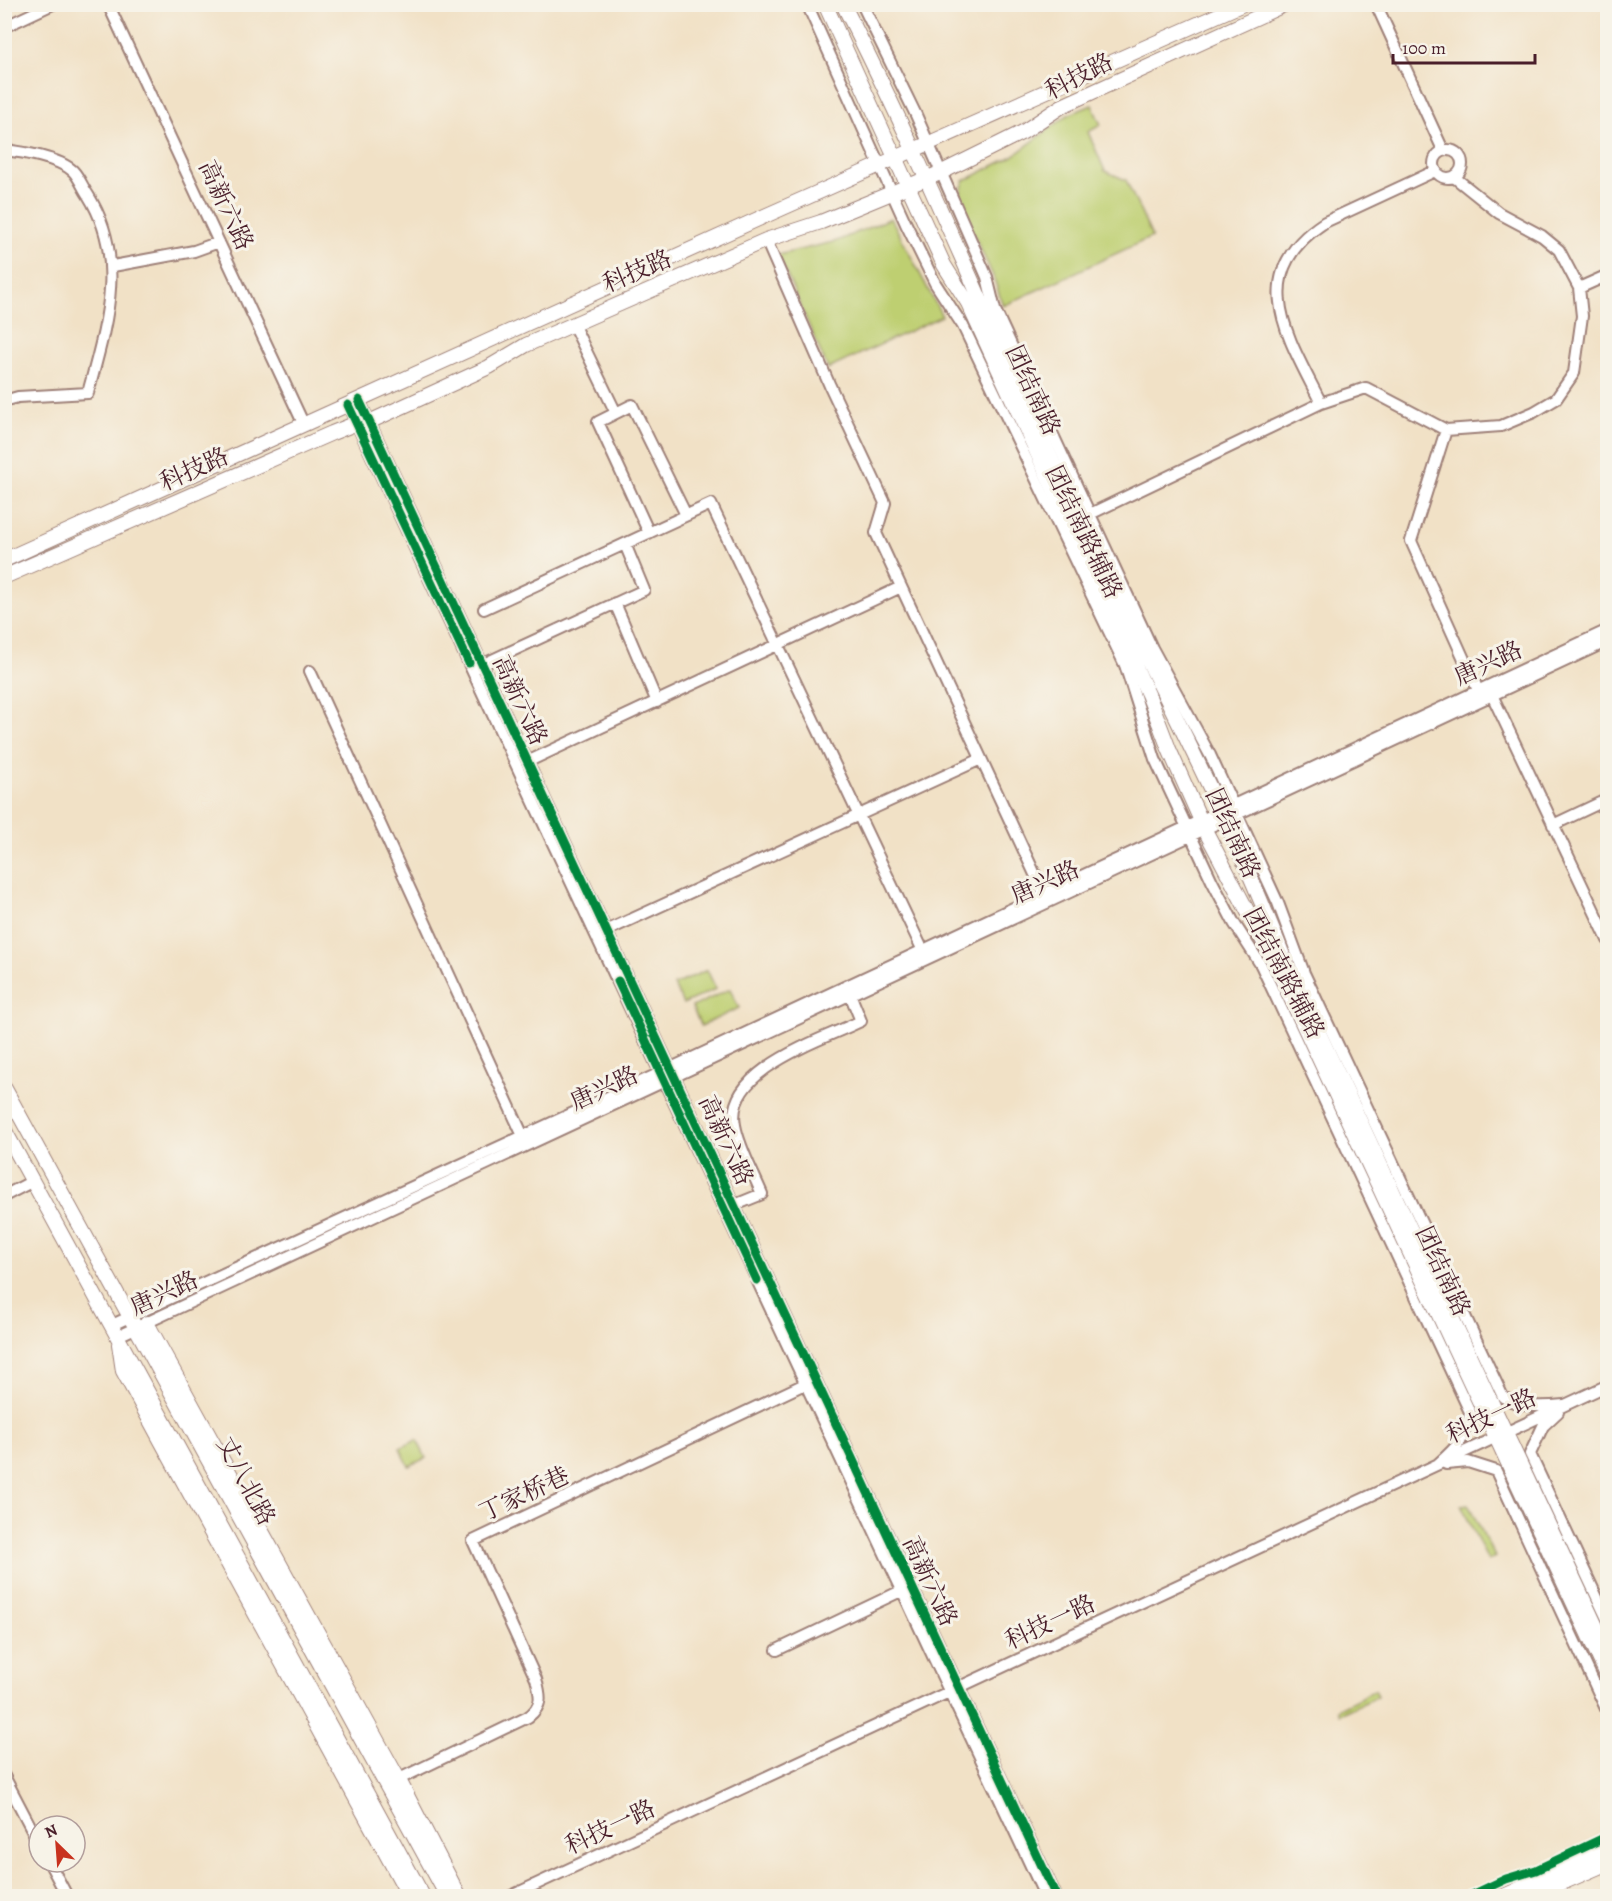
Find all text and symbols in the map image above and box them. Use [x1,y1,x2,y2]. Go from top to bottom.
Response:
scale bar [1393,27,1536,65]
text: 100 m [1402,36,1446,60]
street label: 科技路 [1040,45,1118,107]
street label: 高新六路 [191,155,261,255]
street label: 科技路 [598,242,676,300]
street label: 团结南路 [998,340,1068,440]
street label: 科技路 [155,440,233,498]
street label: 团结南路辅路 [1038,460,1130,604]
street label: 唐兴路 [1449,633,1527,693]
street label: 高新六路 [485,650,555,750]
street label: 团结南路 [1198,783,1268,883]
street label: 唐兴路 [1006,853,1084,911]
street label: 团结南路辅路 [1236,902,1332,1044]
street label: 唐兴路 [565,1058,643,1118]
street label: 高新六路 [691,1090,761,1190]
street label: 团结南路 [1408,1221,1478,1321]
street label: 唐兴路 [125,1263,203,1323]
street label: 科技一路 [1441,1381,1541,1451]
street label: 丈八北路 [209,1431,283,1531]
street label: 丁家桥巷 [474,1459,574,1529]
street label: 高新六路 [895,1531,965,1631]
street label: 科技一路 [1000,1587,1100,1657]
street label: 科技一路 [560,1792,660,1862]
north arrow [27,1814,87,1874]
text: N [41,1819,61,1844]

